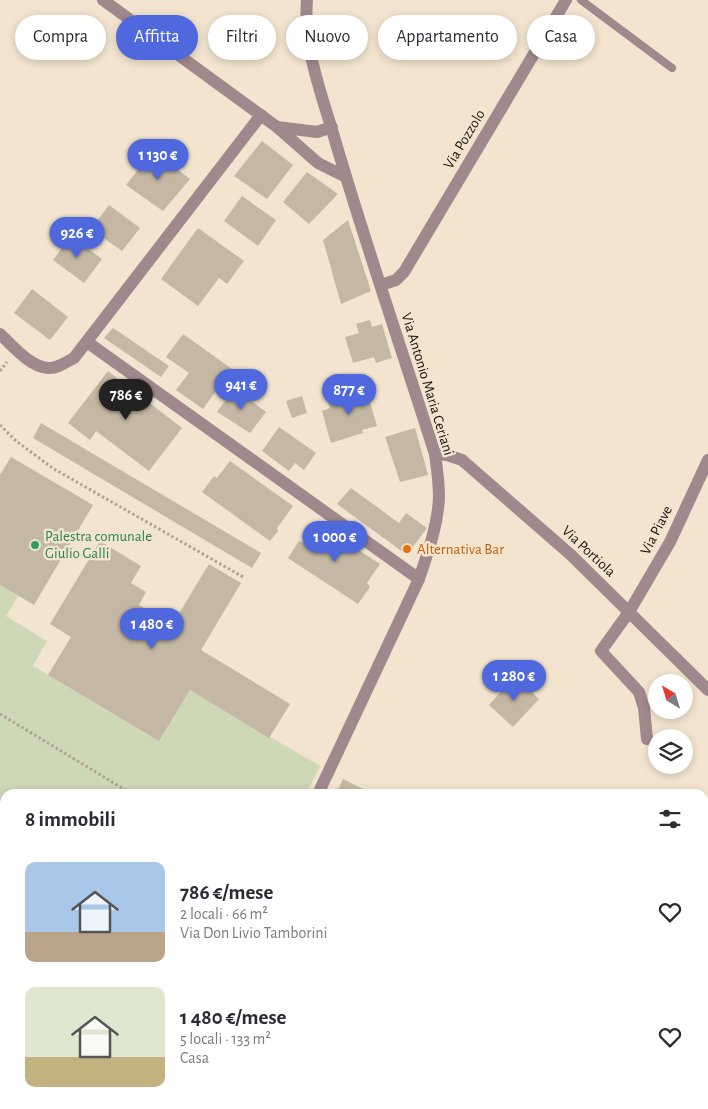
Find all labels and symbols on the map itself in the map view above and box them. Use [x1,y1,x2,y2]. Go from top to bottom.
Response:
street label: Via Pozzolo [441,107,488,172]
pin: 1 130 € [112,138,204,181]
pin: 926 € [42,216,112,259]
street label: Via Antonio Maria Ceriani [399,311,456,457]
pin: 941 € [206,368,276,411]
pin: 877 € [314,374,384,416]
pin: 786 € [91,378,161,421]
street label: Via Piave [638,503,675,557]
pin: 1 000 € [289,520,381,563]
street label: Via Portiola [559,523,618,580]
place label: Palestra comunale Giulio Galli [45,529,152,561]
marker: Palestra comunale Giulio Galli [29,539,41,551]
place label: Alternativa Bar [417,542,504,557]
marker: Alternativa Bar [401,543,413,555]
pin: 1 480 € [106,608,198,650]
pin: 1 280 € [468,660,560,702]
north arrow [648,674,692,719]

